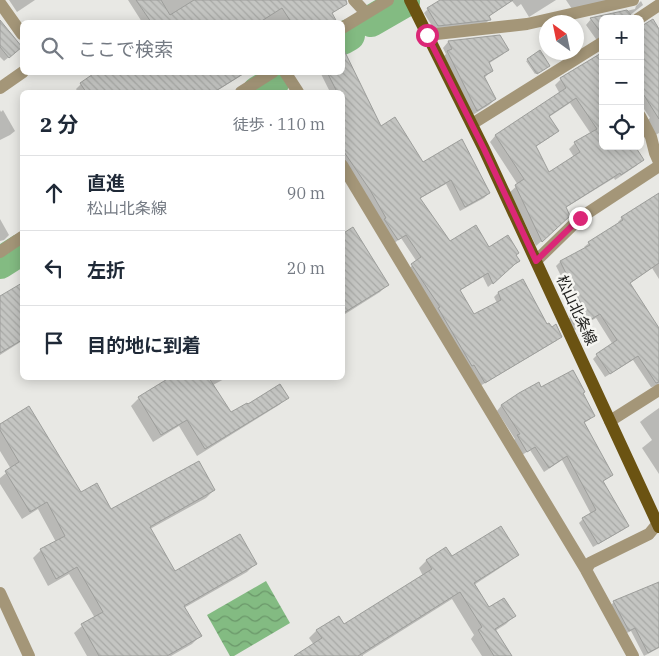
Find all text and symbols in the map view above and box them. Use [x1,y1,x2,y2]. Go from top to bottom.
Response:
north arrow [539,15,584,60]
map controls [599,15,644,150]
button: + [599,15,644,60]
search box [20,20,345,75]
route start [416,24,439,47]
icon: search [38,34,66,62]
text: ここで検索 [78,37,173,61]
button: − [599,60,644,105]
button: locate [599,105,644,150]
text: 2 分 [40,110,78,138]
text: 徒歩 · 110 m [233,114,325,134]
text: 直進 [87,171,125,195]
icon: ahead [40,179,68,207]
text: 90 m [287,183,325,203]
text: 松山北条線 [87,198,167,218]
route end [569,207,592,230]
icon: left [40,254,68,282]
text: 左折 [87,258,125,282]
text: 20 m [287,258,325,278]
street label: 松山北条線 [553,272,601,348]
icon: arrive [40,329,68,357]
text: 目的地に到着 [87,333,201,357]

